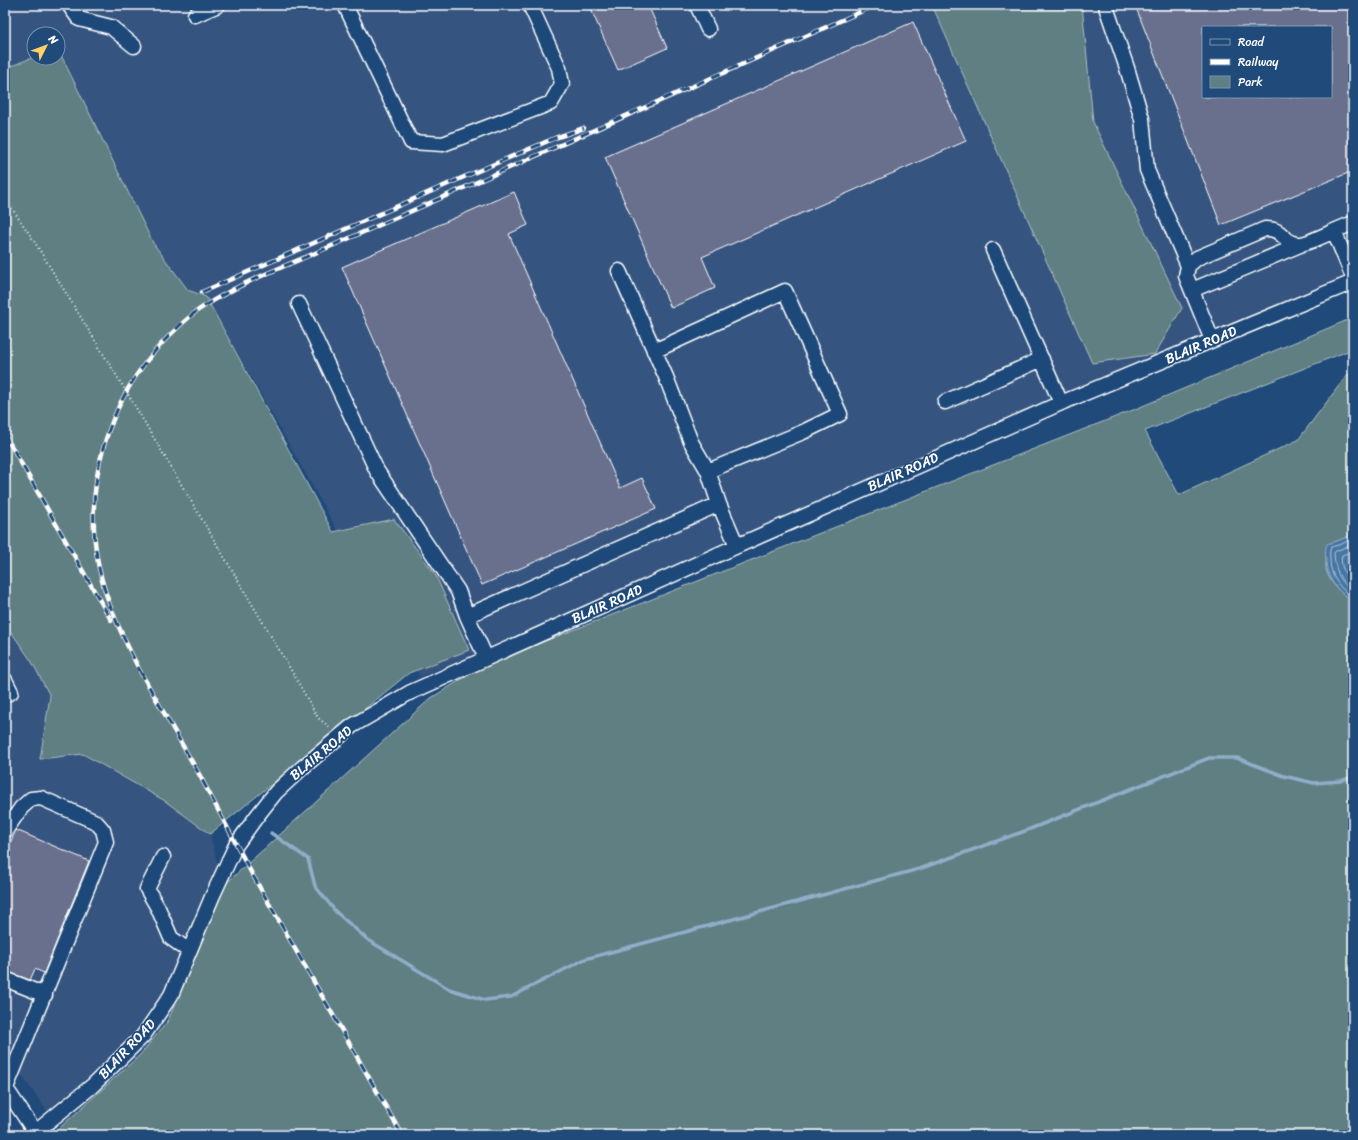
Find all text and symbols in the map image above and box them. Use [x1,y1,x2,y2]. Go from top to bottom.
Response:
north arrow [26,26,66,66]
legend [1202,26,1332,98]
text: N [43,30,63,49]
text: Road [1238,31,1265,53]
text: Railway [1238,51,1279,73]
text: Park [1238,71,1263,93]
street label: BLAIR ROAD [1161,318,1241,371]
street label: BLAIR ROAD [863,445,943,499]
street label: BLAIR ROAD [567,577,647,631]
street label: BLAIR ROAD [284,719,359,787]
street label: BLAIR ROAD [92,1012,162,1085]

